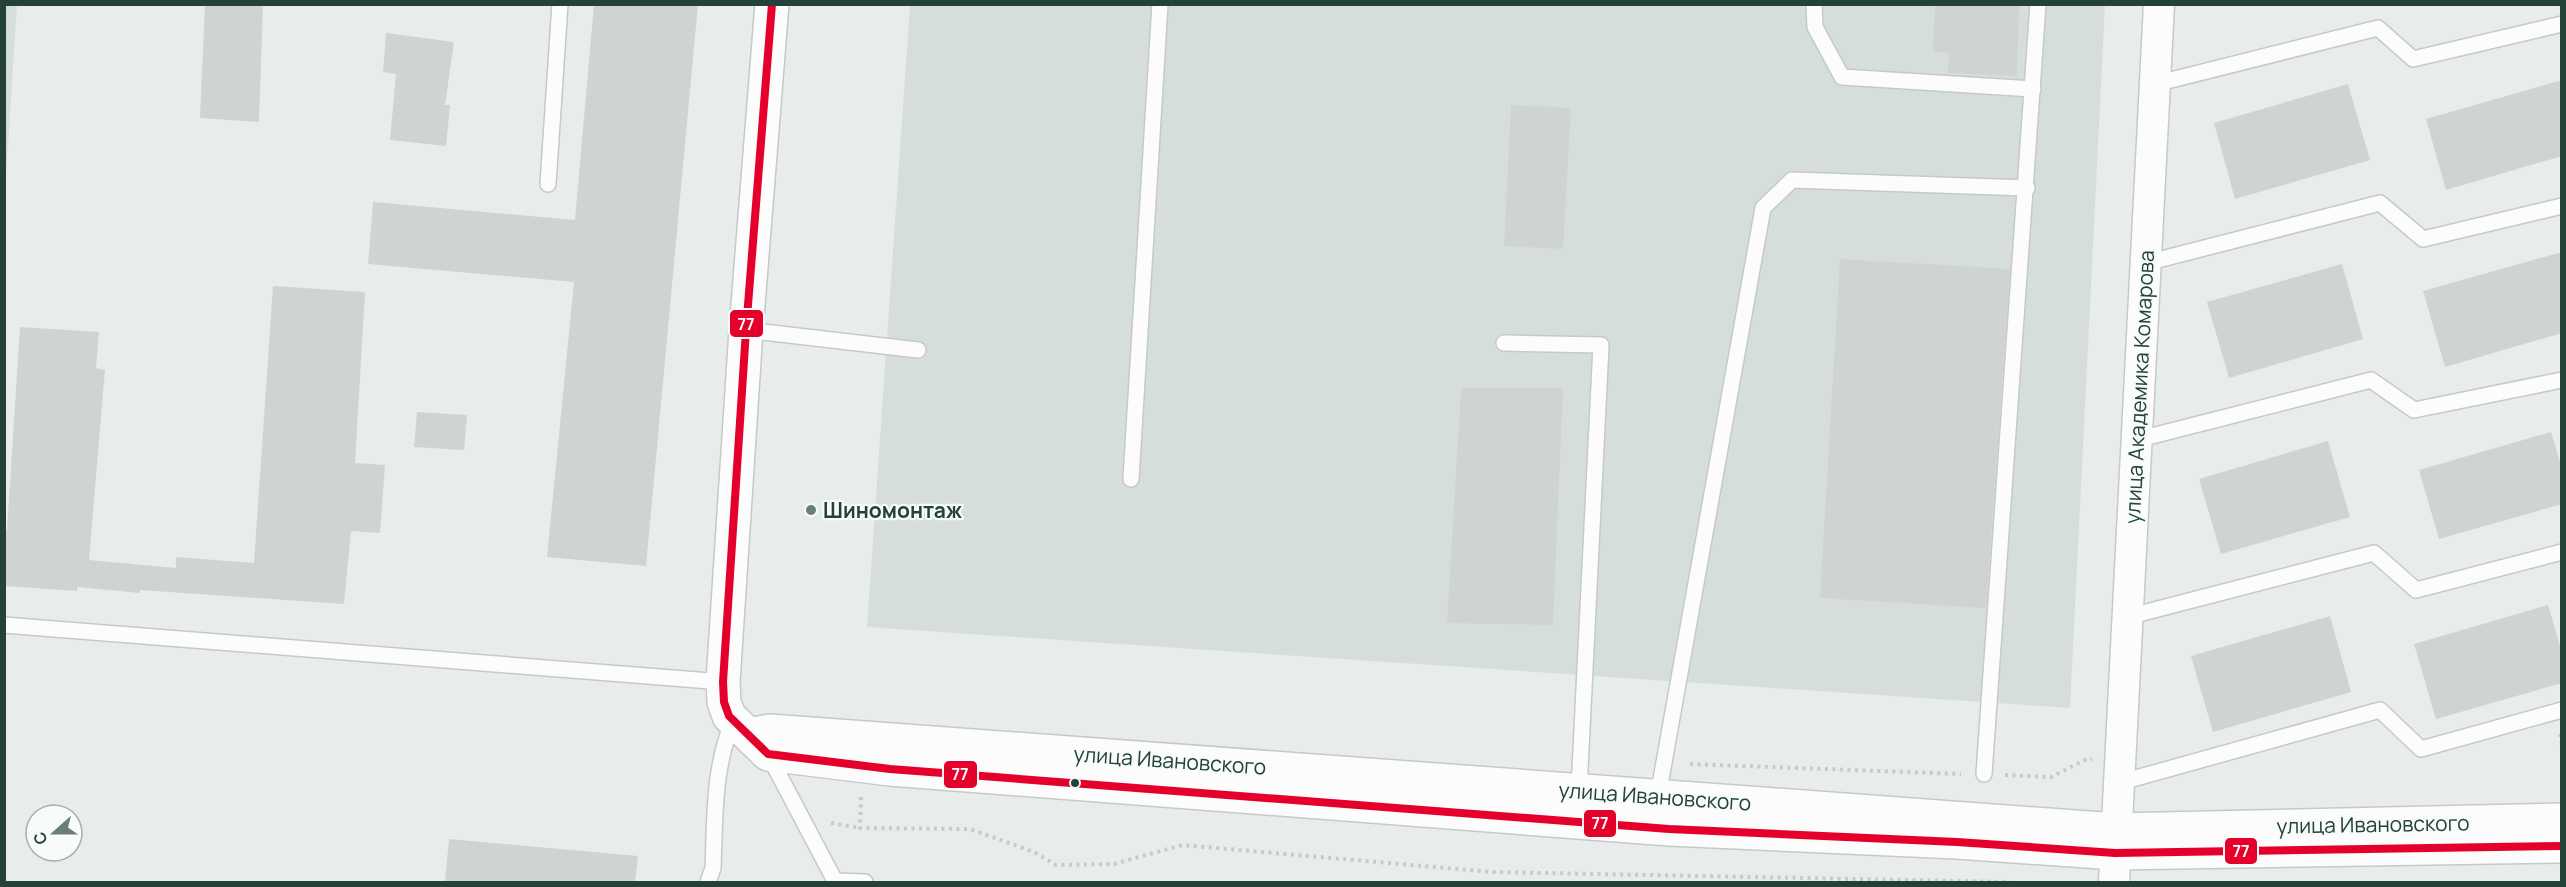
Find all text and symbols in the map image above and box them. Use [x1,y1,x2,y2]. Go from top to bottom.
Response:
street label: улица Академика Комарова [2118,249,2160,525]
line badge: 77 [729,309,764,338]
text: 77 [737,313,755,335]
place label: Шиномонтаж [823,496,962,524]
marker: Шиномонтаж [804,503,818,517]
street label: улица Ивановского [1073,739,1267,781]
line badge: 77 [943,760,978,789]
text: 77 [951,763,969,785]
street label: улица Ивановского [1558,775,1752,817]
unlabelled marker [1069,777,1081,789]
north arrow [24,803,84,863]
street label: улица Ивановского [2276,808,2470,840]
line badge: 77 [1583,809,1617,838]
text: 77 [1591,812,1609,834]
text: С [28,829,52,848]
line badge: 77 [2224,837,2258,865]
text: 77 [2232,840,2250,862]

